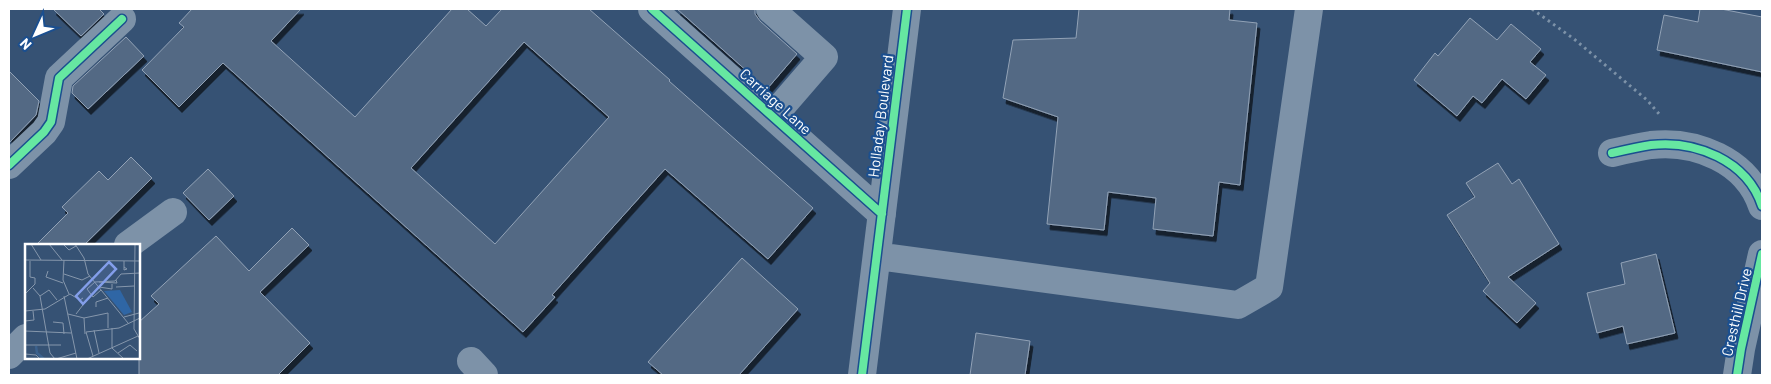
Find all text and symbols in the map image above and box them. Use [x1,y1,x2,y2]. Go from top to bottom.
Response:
north arrow [10,10,60,60]
text: N [16,35,35,54]
street label: Holladay Boulevard [864,54,896,178]
street label: Carriage Lane [736,64,816,138]
inset map [25,244,140,359]
street label: Cresthill Drive [1717,266,1755,358]

